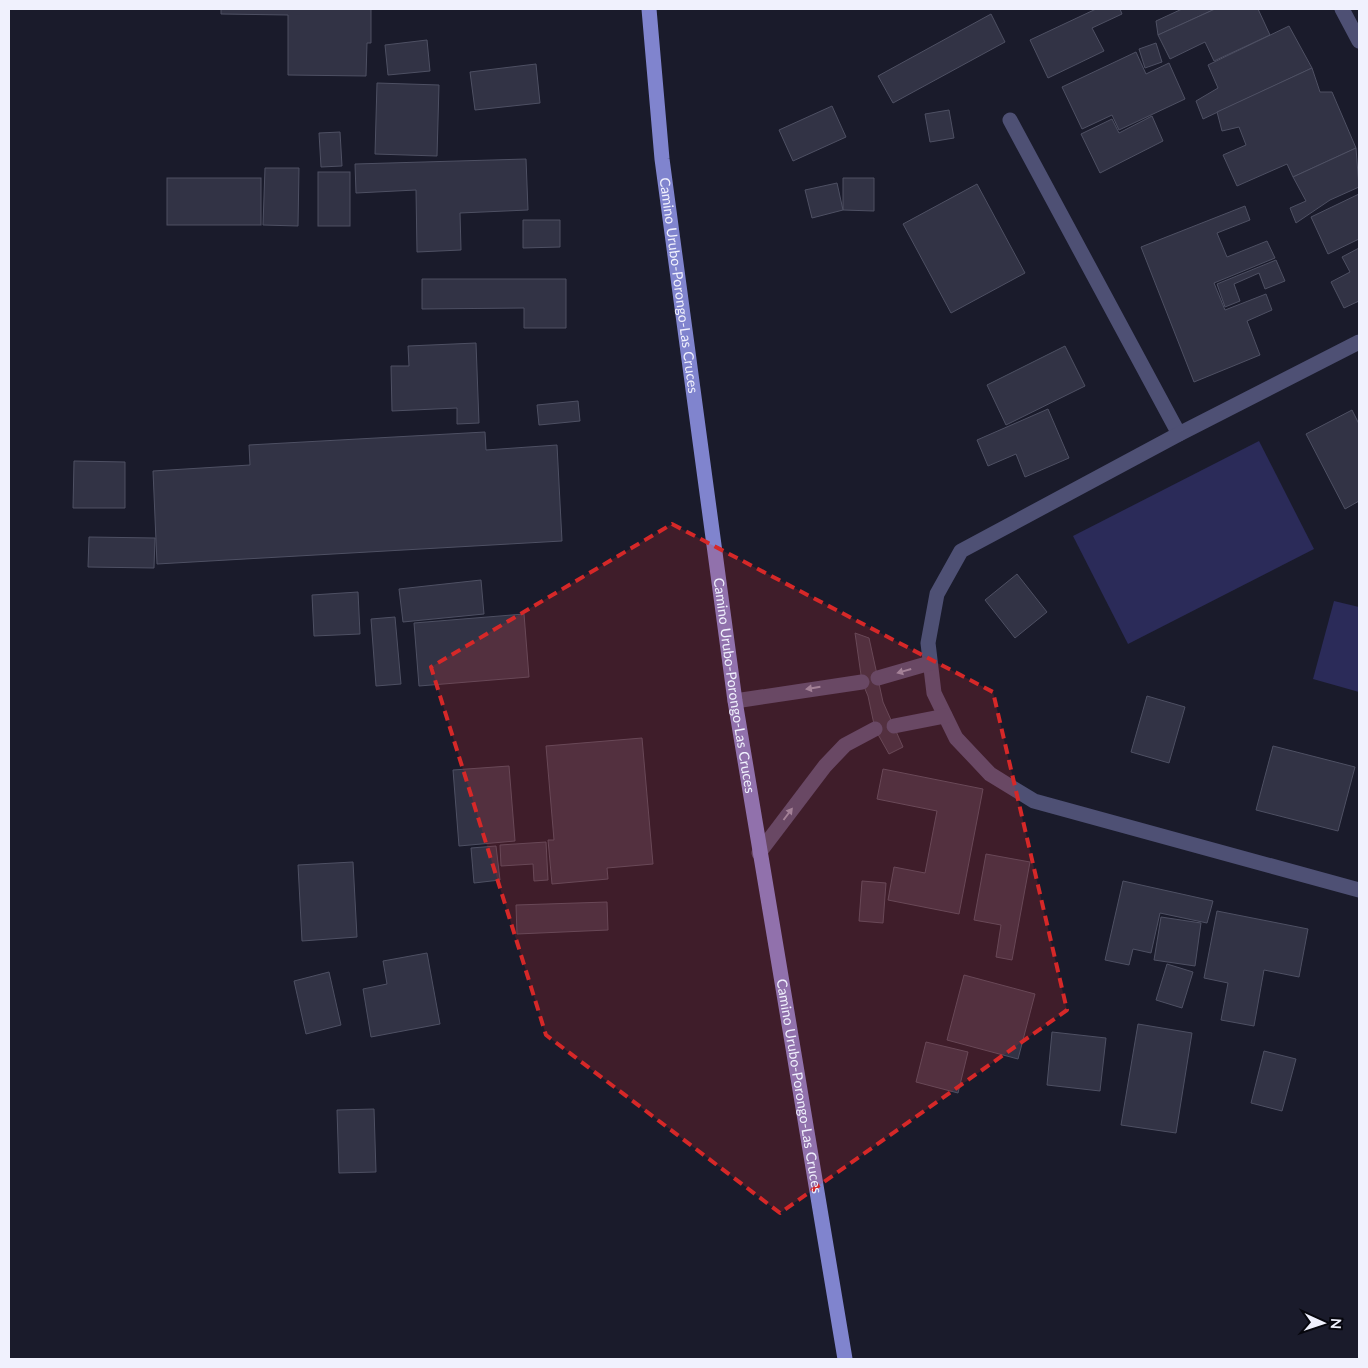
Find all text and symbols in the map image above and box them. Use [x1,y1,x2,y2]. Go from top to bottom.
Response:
street label: Camino Urubo-Porongo-Las Cruces [657,176,702,394]
street label: Camino Urubo-Porongo-Las Cruces [710,577,759,794]
one-way arrow [897,667,912,675]
one-way arrow [805,684,821,692]
one-way arrow [783,808,794,821]
street label: Camino Urubo-Porongo-Las Cruces [774,977,826,1195]
north arrow [1298,1298,1348,1348]
text: N [1328,1318,1345,1330]

